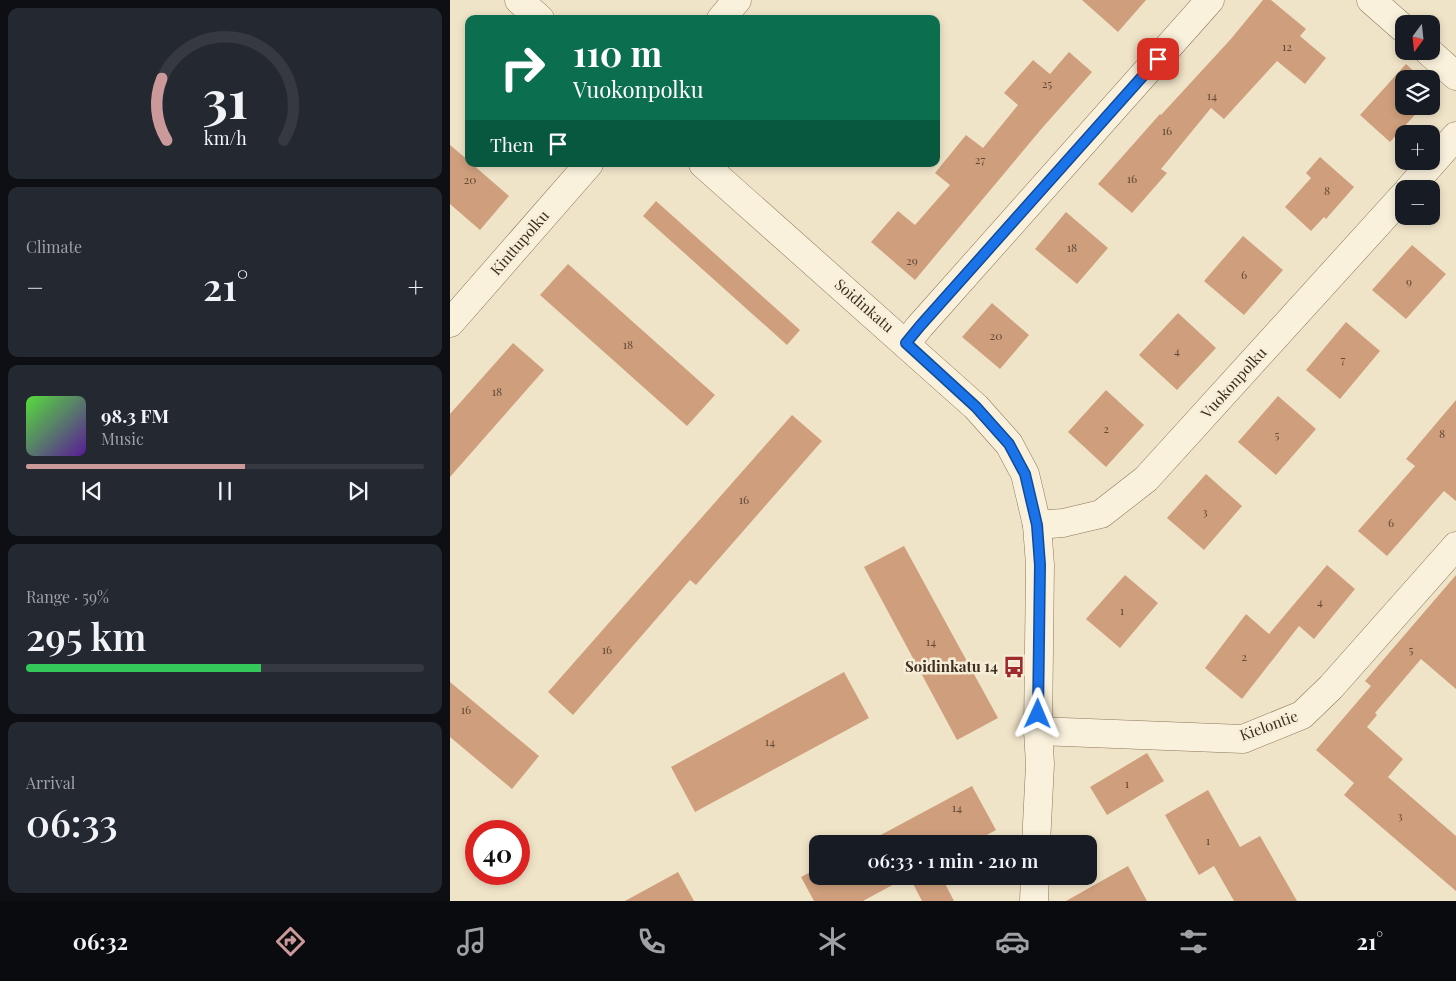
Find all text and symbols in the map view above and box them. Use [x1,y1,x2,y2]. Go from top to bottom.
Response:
north arrow [1395,15,1440,60]
map controls [1395,15,1440,225]
text: 110 m [573,29,662,76]
icon: right [490,35,555,100]
pin [1137,38,1179,80]
house number: 12 [1282,38,1292,54]
icon: arrive [1144,45,1172,73]
text: 31 [202,63,248,132]
button: layers [1395,70,1440,115]
text: Vuokonpolku [573,74,704,104]
house number: 25 [1042,75,1052,91]
house number: 14 [1207,87,1217,103]
house number: 16 [1162,122,1172,138]
button: + [1395,125,1440,170]
text: km/h [204,126,247,149]
icon: arrive [544,130,572,158]
text: Then [490,131,534,157]
house number: 27 [975,151,985,167]
house number: 16 [1127,170,1137,186]
house number: 20 [464,171,476,187]
button: − [1395,180,1440,225]
house number: 8 [1324,182,1330,198]
street label: Kinttupolku [485,205,553,279]
text: Climate [26,236,82,257]
house number: 18 [1067,239,1077,255]
house number: 29 [906,252,918,268]
text: 21° [203,260,249,311]
house number: 6 [1241,266,1247,282]
text: − [26,268,44,305]
text: + [408,268,424,305]
house number: 9 [1406,273,1412,289]
street label: Soidinkatu [831,274,899,337]
house number: 20 [990,327,1002,343]
house number: 18 [623,336,633,352]
house number: 4 [1174,342,1180,358]
street label: Vuokonpolku [1195,342,1271,423]
house number: 7 [1341,351,1346,367]
house number: 18 [492,383,502,399]
text: 98.3 FM [101,402,169,428]
house number: 2 [1103,420,1109,436]
house number: 8 [1439,425,1445,441]
house number: 5 [1275,426,1280,442]
text: Music [101,428,144,449]
icon: previous [78,477,106,505]
icon: pause [211,477,239,505]
icon: next [344,477,372,505]
house number: 16 [739,491,749,507]
house number: 3 [1202,503,1208,519]
house number: 6 [1388,514,1394,530]
text: Range · 59% [26,586,109,607]
house number: 4 [1317,593,1323,609]
house number: 1 [1120,602,1125,618]
text: 295 km [26,610,147,661]
house number: 14 [926,633,936,649]
house number: 16 [602,641,612,657]
house number: 5 [1409,641,1414,657]
house number: 2 [1241,648,1247,664]
bus stop icon: Soidinkatu 14 [1001,654,1027,680]
place label: Soidinkatu 14 [905,656,998,676]
position arrow [1011,687,1063,739]
house number: 16 [461,701,471,717]
street label: Kielontie [1237,705,1300,745]
house number: 14 [765,733,775,749]
text: Arrival [26,772,75,793]
house number: 1 [1125,775,1130,791]
text: 06:33 [26,796,118,847]
house number: 14 [952,799,962,815]
house number: 3 [1397,807,1403,823]
speed limit sign: 40 [465,820,530,885]
house number: 1 [1206,832,1211,848]
text: 06:33 · 1 min · 210 m [868,847,1038,873]
icon: directions [273,924,308,959]
icon: music [454,924,489,959]
icon: phone [634,924,669,959]
icon: climate [815,924,850,959]
icon: car [995,924,1030,959]
icon: filters [1176,924,1211,959]
text: 06:32 [73,926,128,956]
text: 21° [1357,926,1383,956]

